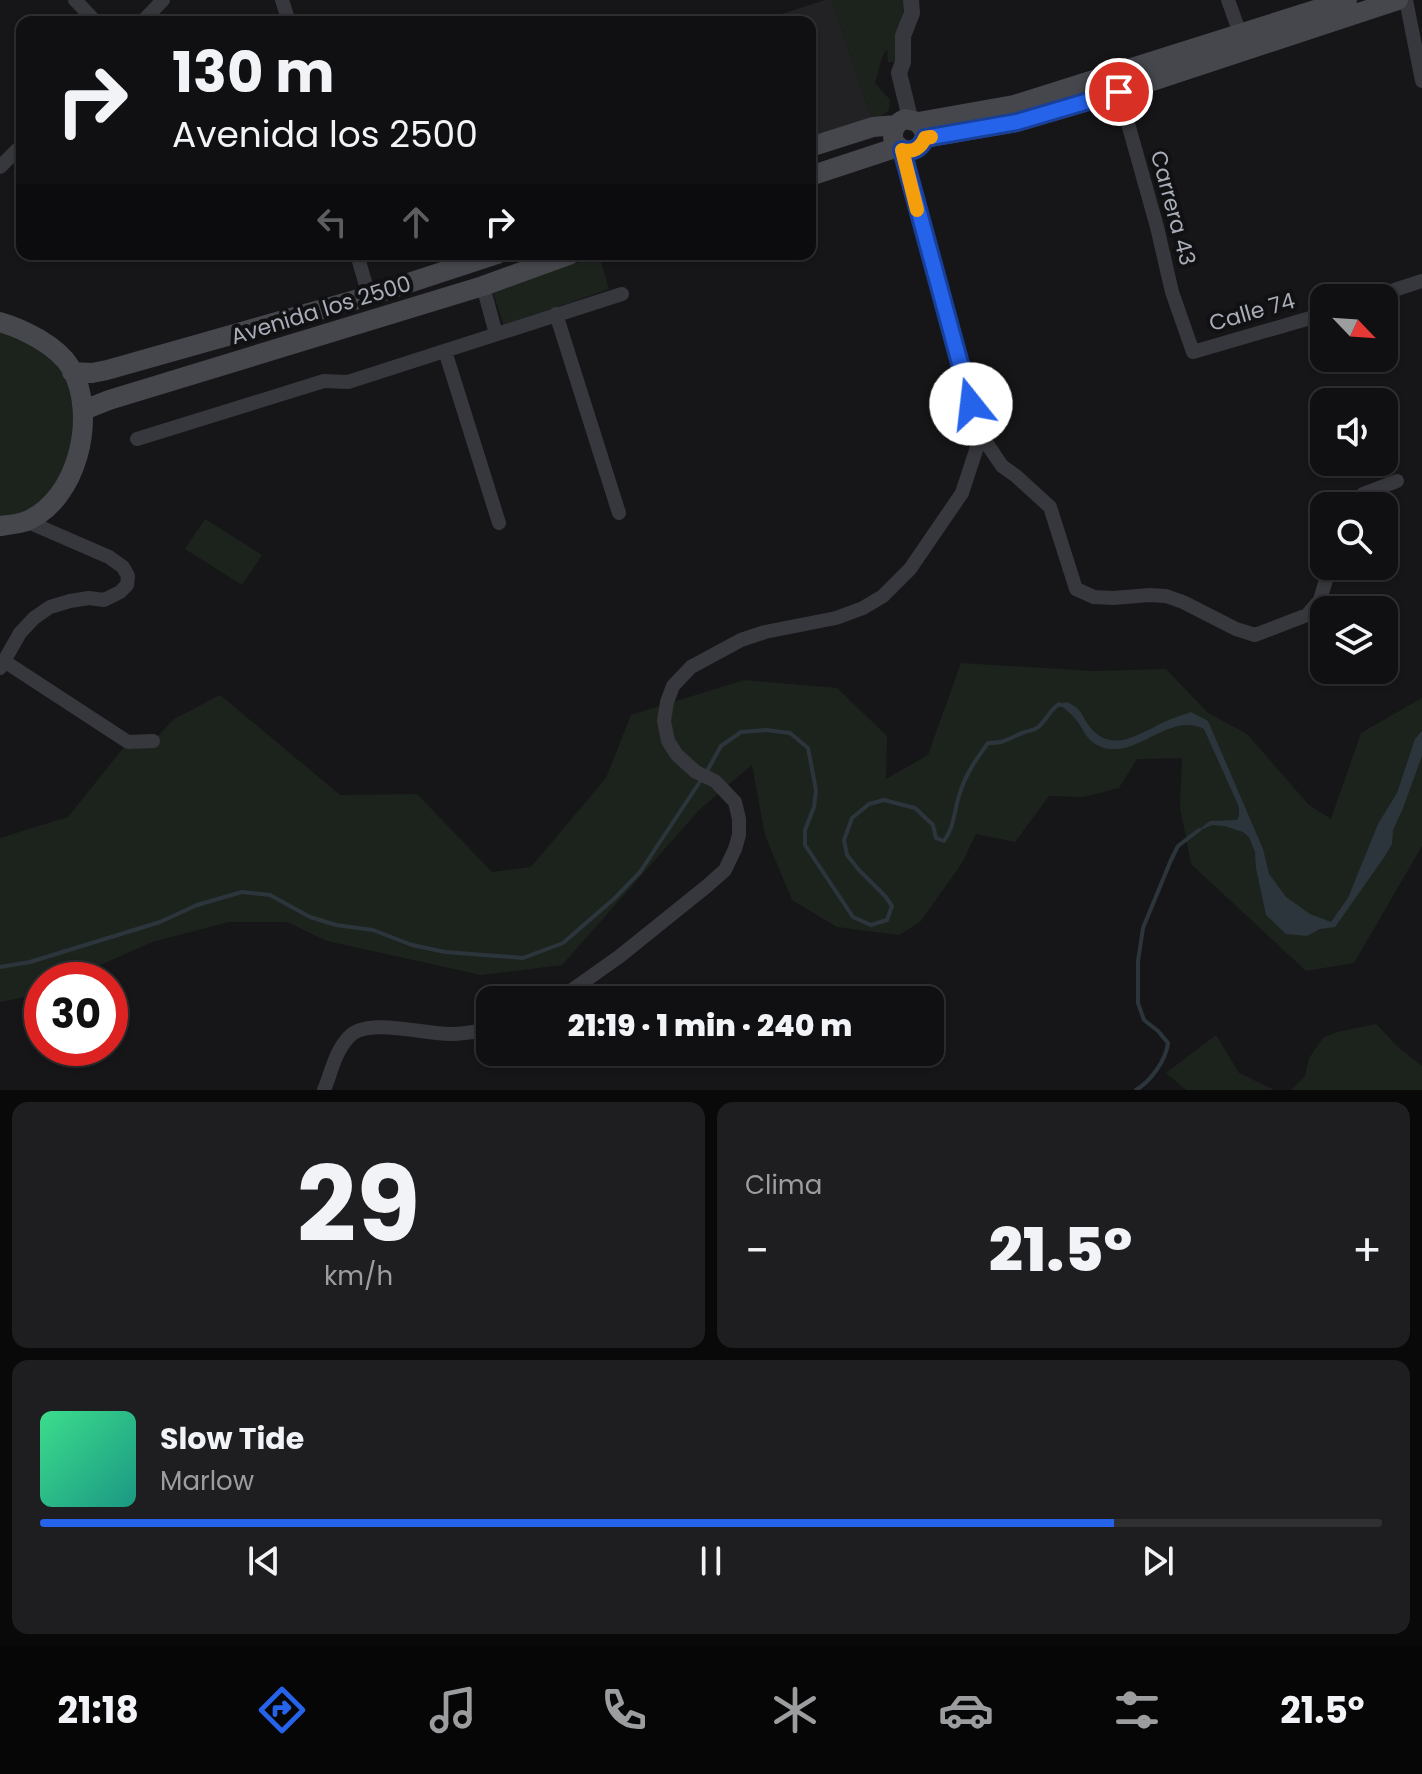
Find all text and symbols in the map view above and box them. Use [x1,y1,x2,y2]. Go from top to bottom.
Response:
text: 130 m [172,33,335,112]
icon: right [40,48,144,152]
pin [1085,58,1153,126]
icon: arrive [1097,70,1141,114]
text: Avenida los 2500 [172,109,478,160]
street label: Carrera 43 [1143,147,1203,269]
icon: left [310,200,354,244]
icon: ahead [394,200,438,244]
icon: right [478,200,522,244]
street label: Avenida los 2500 [227,268,415,352]
north arrow [1310,284,1398,372]
map controls [1310,284,1398,684]
street label: Calle 74 [1205,285,1299,339]
position arrow [929,362,1013,446]
button: sound [1310,388,1398,476]
button: search [1310,492,1398,580]
button: layers [1310,596,1398,684]
speed limit sign: 30 [24,962,128,1066]
text: 21:19 · 1 min · 240 m [568,1004,852,1047]
text: 29 [297,1132,420,1277]
text: Clima [745,1167,822,1203]
text: 21.5° [989,1208,1132,1292]
text: − [745,1220,769,1281]
text: + [1352,1220,1382,1281]
text: km/h [324,1258,393,1294]
text: Slow Tide [160,1417,304,1460]
text: Marlow [160,1463,254,1499]
icon: previous [242,1539,286,1583]
icon: pause [689,1539,733,1583]
icon: next [1136,1539,1180,1583]
icon: directions [254,1682,310,1738]
icon: music [425,1682,481,1738]
icon: phone [596,1682,652,1738]
icon: climate [767,1682,823,1738]
icon: car [938,1682,994,1738]
icon: filters [1109,1682,1165,1738]
text: 21:18 [58,1685,139,1736]
text: 21.5° [1280,1685,1364,1736]

